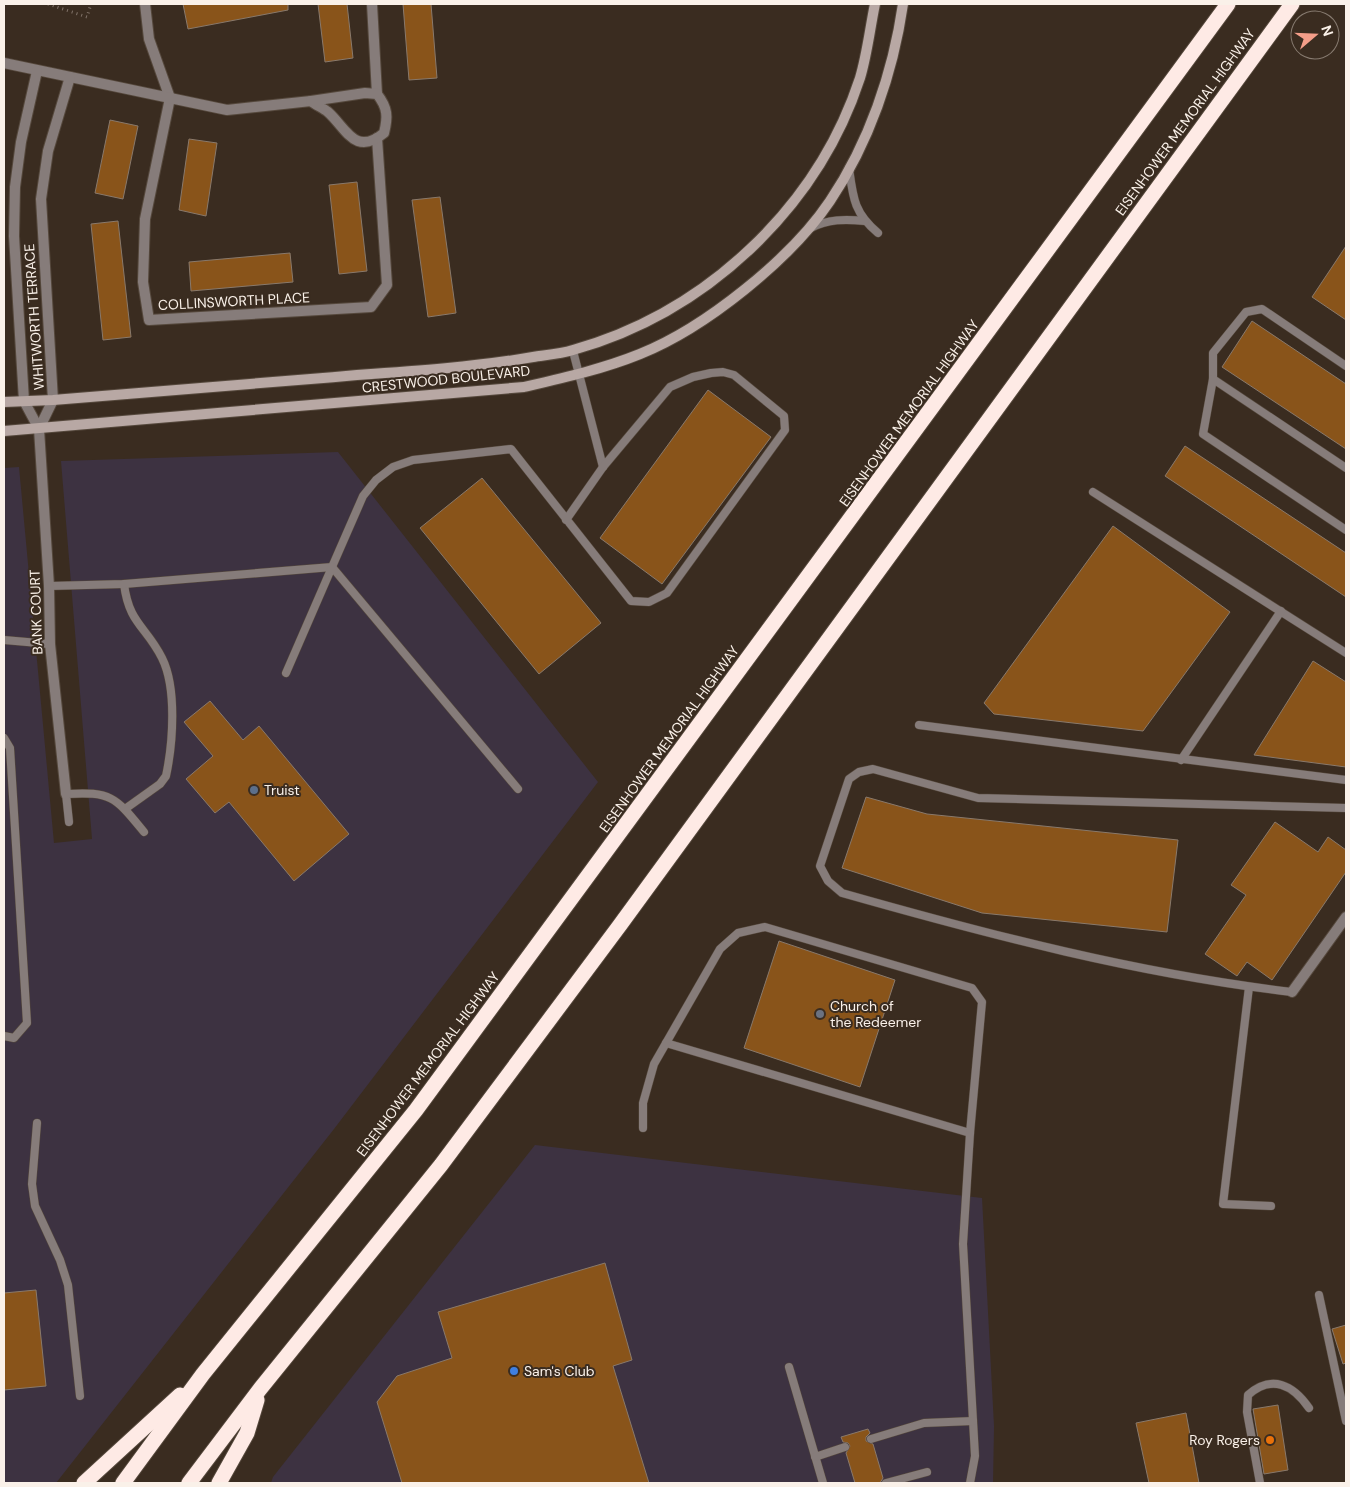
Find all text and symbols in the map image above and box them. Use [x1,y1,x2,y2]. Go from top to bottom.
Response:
north arrow [1290,10,1340,60]
text: N [1317,23,1337,39]
street label: EISENHOWER MEMORIAL HIGHWAY [1111,25,1259,219]
street label: WHITWORTH TERRACE [20,243,48,391]
street label: COLLINSWORTH PLACE [158,288,311,314]
street label: EISENHOWER MEMORIAL HIGHWAY [835,316,983,510]
street label: CRESTWOOD BOULEVARD [361,361,531,397]
street label: BANK COURT [26,569,46,655]
street label: EISENHOWER MEMORIAL HIGHWAY [595,642,743,836]
place label: Truist [264,781,300,799]
marker: Truist [248,784,260,796]
street label: EISENHOWER MEMORIAL HIGHWAY [353,968,503,1160]
place label: Church of the Redeemer [830,997,921,1031]
marker: Church of the Redeemer [814,1008,826,1020]
place label: Sam's Club [524,1362,595,1380]
marker: Sam's Club [508,1365,520,1377]
place label: Roy Rogers [1189,1431,1260,1449]
marker: Roy Rogers [1264,1434,1276,1446]

